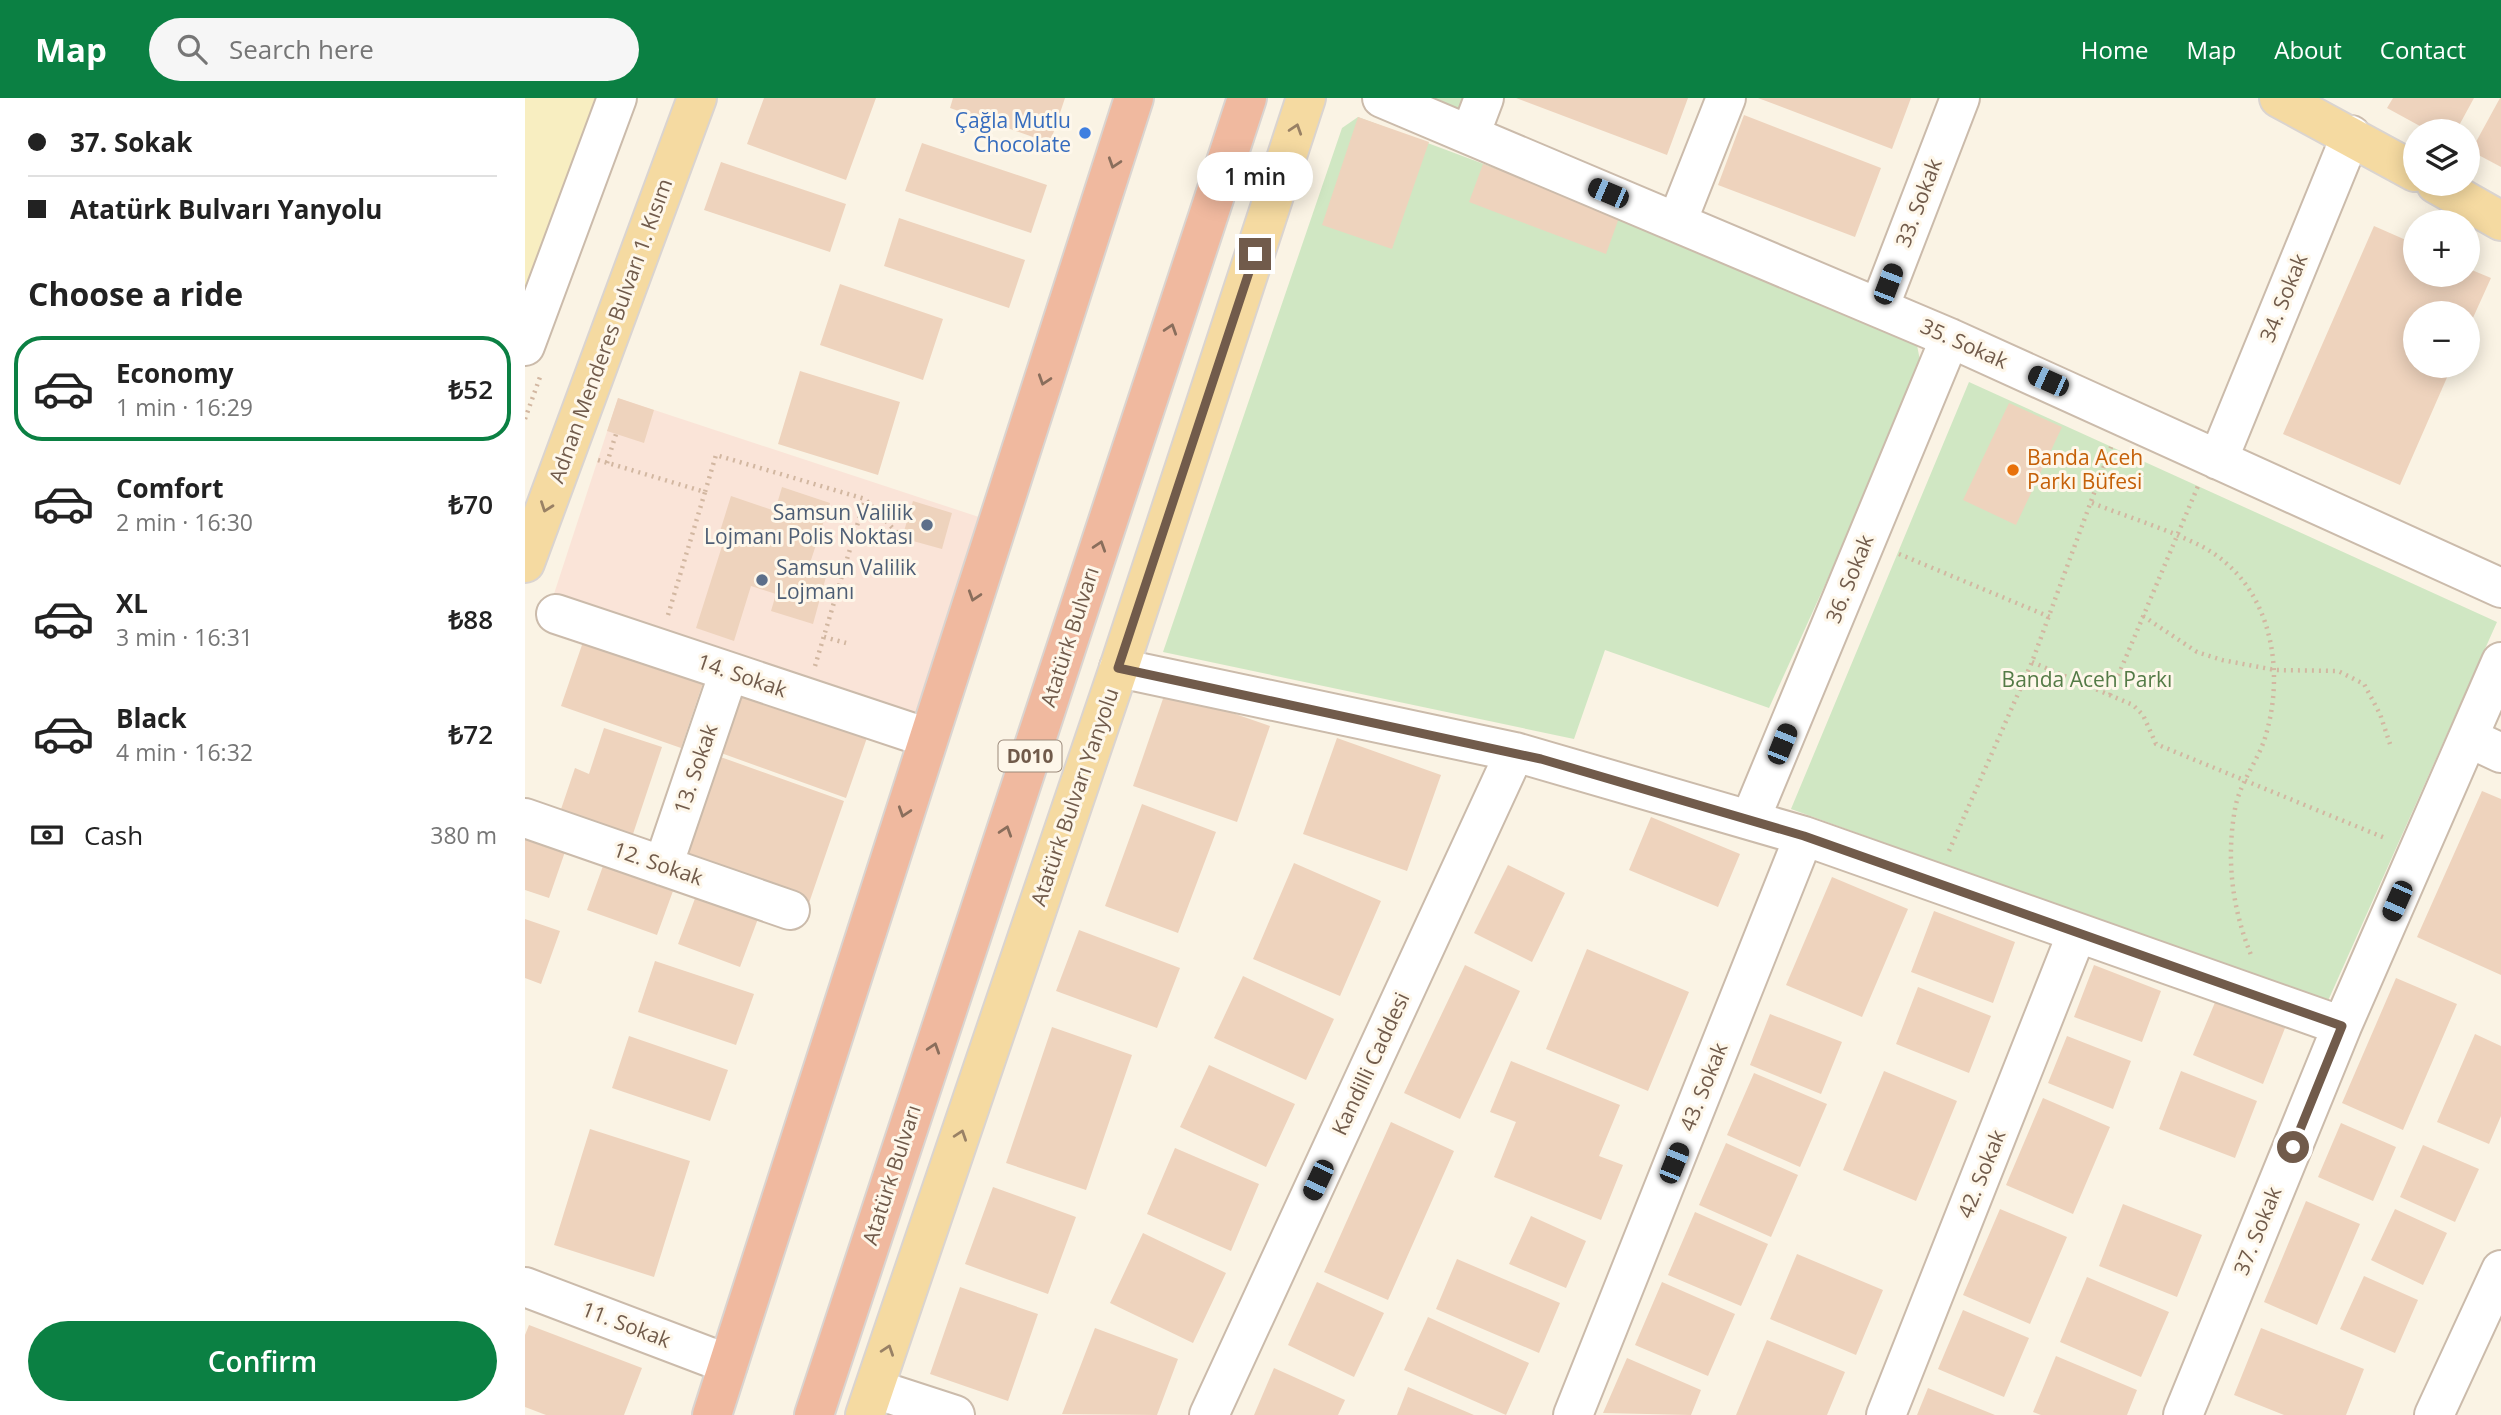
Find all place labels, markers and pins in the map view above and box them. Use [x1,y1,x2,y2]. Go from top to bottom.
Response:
place label: Çağla Mutlu Chocolate [955,106,1071,158]
marker: Çağla Mutlu Chocolate [1077,125,1093,141]
place label: Banda Aceh Parkı Büfesi [2027,443,2143,495]
marker: Banda Aceh Parkı Büfesi [2005,462,2021,478]
place label: Samsun Valilik Lojmanı Polis Noktası [704,498,913,550]
marker: Samsun Valilik Lojmanı Polis Noktası [919,517,935,533]
place label: Samsun Valilik Lojmanı [776,553,916,605]
marker: Samsun Valilik Lojmanı [754,572,770,588]

